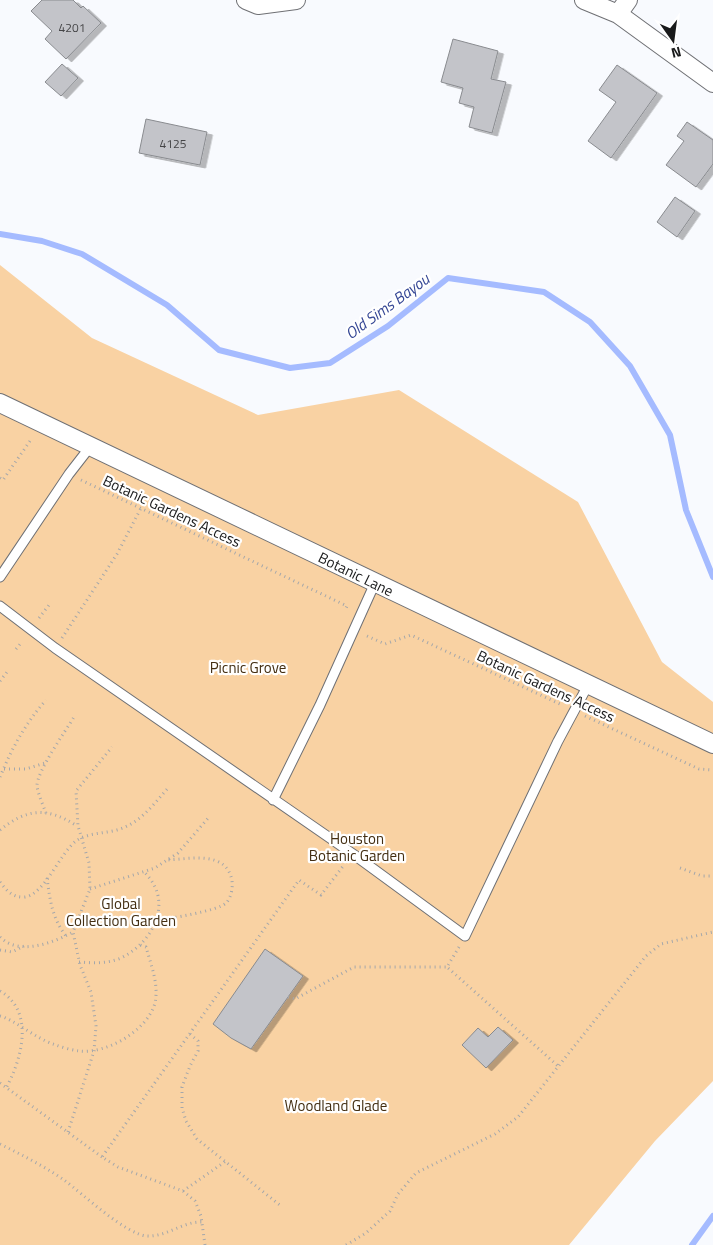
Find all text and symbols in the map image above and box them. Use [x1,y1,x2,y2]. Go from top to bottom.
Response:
north arrow [648,15,698,65]
house number: 4201 [59,18,85,37]
text: N [669,42,684,64]
house number: 4125 [160,134,187,153]
water label: Old Sims Bayou [340,267,435,345]
street label: Botanic Gardens Access [99,469,245,553]
street label: Botanic Lane [314,546,398,602]
street label: Botanic Gardens Access [473,644,619,728]
park label: Picnic Grove [210,656,286,679]
park label: Houston Botanic Garden [309,827,405,867]
park label: Global Collection Garden [66,892,176,932]
park label: Woodland Glade [285,1094,387,1117]

